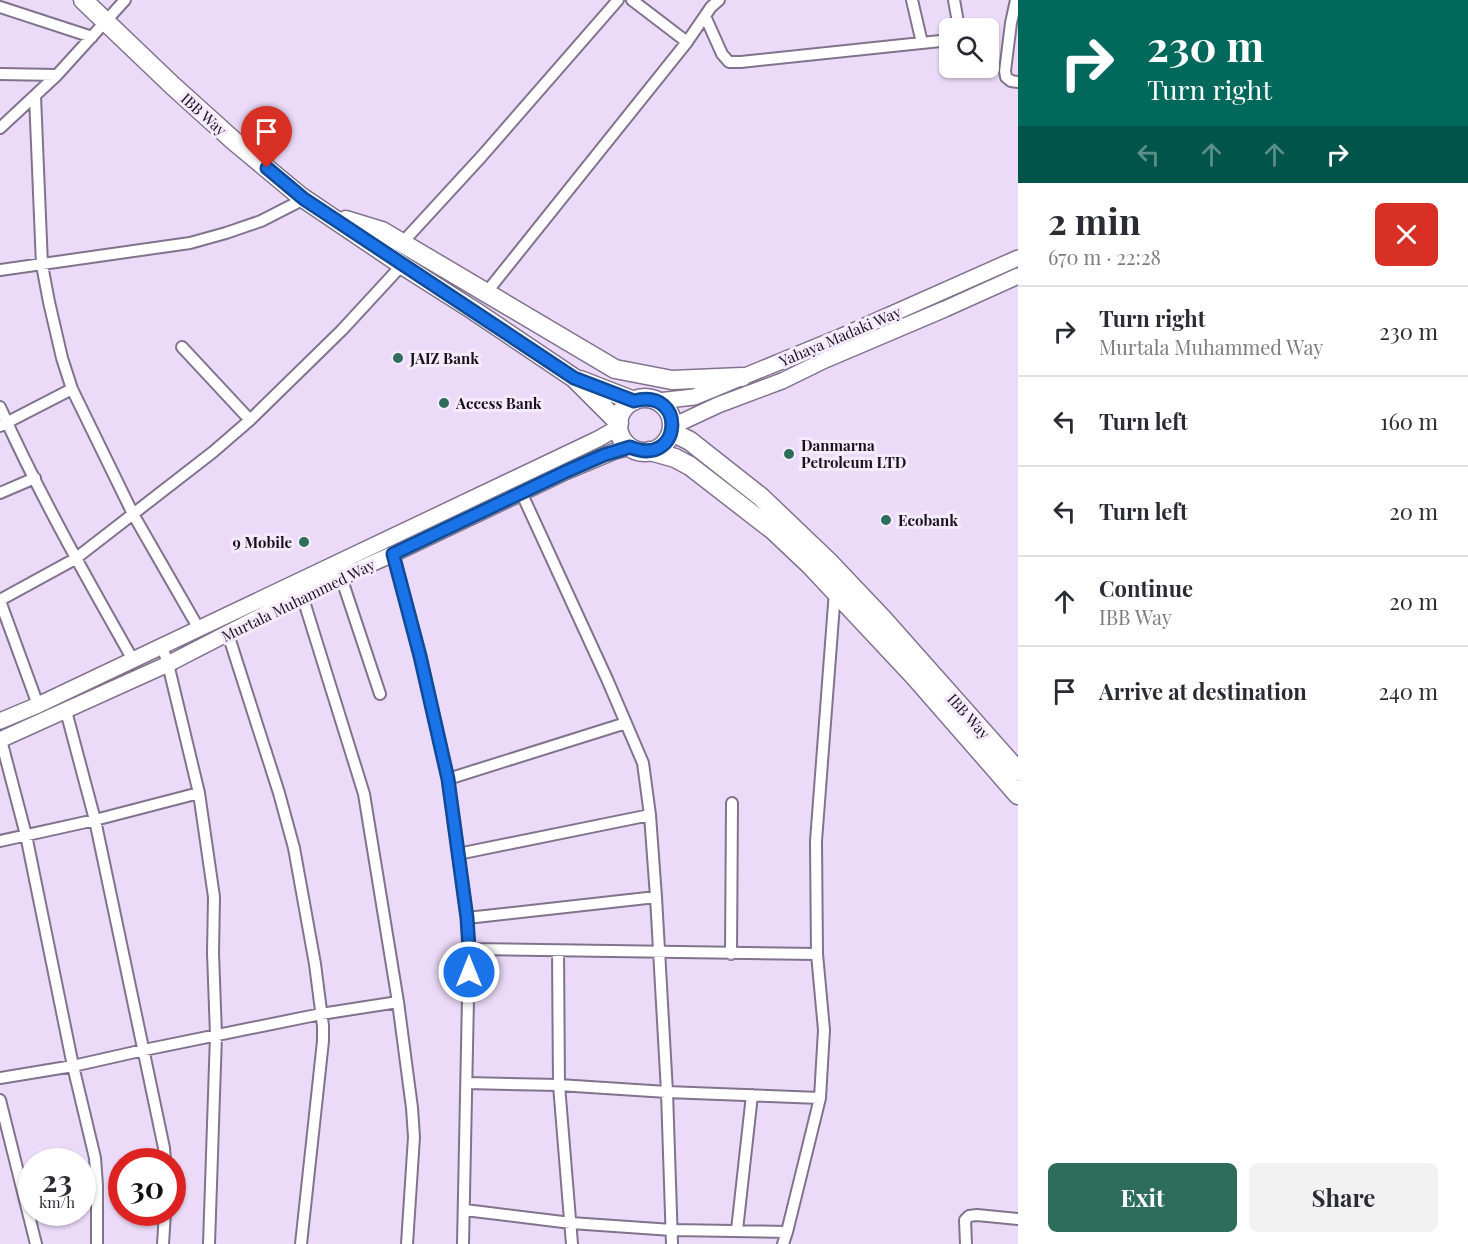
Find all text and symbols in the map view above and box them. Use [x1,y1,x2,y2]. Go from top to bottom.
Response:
text: 230 m [1147,17,1264,73]
map controls [939,18,999,78]
button: search [939,18,999,78]
icon: right [1048,24,1126,102]
text: Turn right [1147,71,1272,107]
street label: IBB Way [177,88,231,140]
pin [241,106,292,168]
icon: arrive [250,115,283,148]
icon: left [1132,138,1165,171]
icon: ahead [1195,138,1228,171]
icon: ahead [1258,138,1291,171]
icon: right [1321,138,1354,171]
text: 2 min [1048,196,1141,244]
button: close [1375,203,1438,266]
text: 670 m · 22:28 [1048,243,1161,270]
street label: Yahaya Madaki Way [775,301,904,371]
text: Turn right [1099,303,1205,333]
icon: right [1048,315,1081,348]
text: 230 m [1379,316,1438,346]
text: Murtala Muhammed Way [1099,333,1323,360]
place label: JAIZ Bank [409,348,479,368]
marker: JAIZ Bank [391,351,405,365]
place label: Access Bank [455,393,542,413]
marker: Access Bank [437,396,451,410]
icon: left [1048,405,1081,438]
text: Turn left [1099,406,1188,436]
text: 160 m [1380,406,1438,436]
place label: Danmarna Petroleum LTD [801,435,906,472]
marker: Danmarna Petroleum LTD [782,447,796,461]
icon: left [1048,495,1081,528]
text: Turn left [1099,496,1188,526]
text: 20 m [1389,496,1438,526]
place label: Ecobank [898,510,958,530]
marker: Ecobank [879,513,893,527]
place label: 9 Mobile [233,532,292,552]
marker: 9 Mobile [297,535,311,549]
street label: Murtala Muhammed Way [218,554,378,646]
text: Continue [1099,573,1193,603]
icon: ahead [1048,585,1081,618]
text: 20 m [1389,586,1438,616]
text: IBB Way [1099,603,1172,630]
icon: arrive [1048,675,1081,708]
text: Arrive at destination [1099,676,1307,706]
text: 240 m [1378,676,1438,706]
street label: IBB Way [943,689,995,743]
position arrow [437,940,501,1004]
speed limit sign: 30 [108,1148,186,1226]
text: 23 [42,1160,72,1200]
button: Exit [1048,1163,1237,1232]
button: Share [1249,1163,1438,1232]
text: km/h [39,1192,75,1212]

